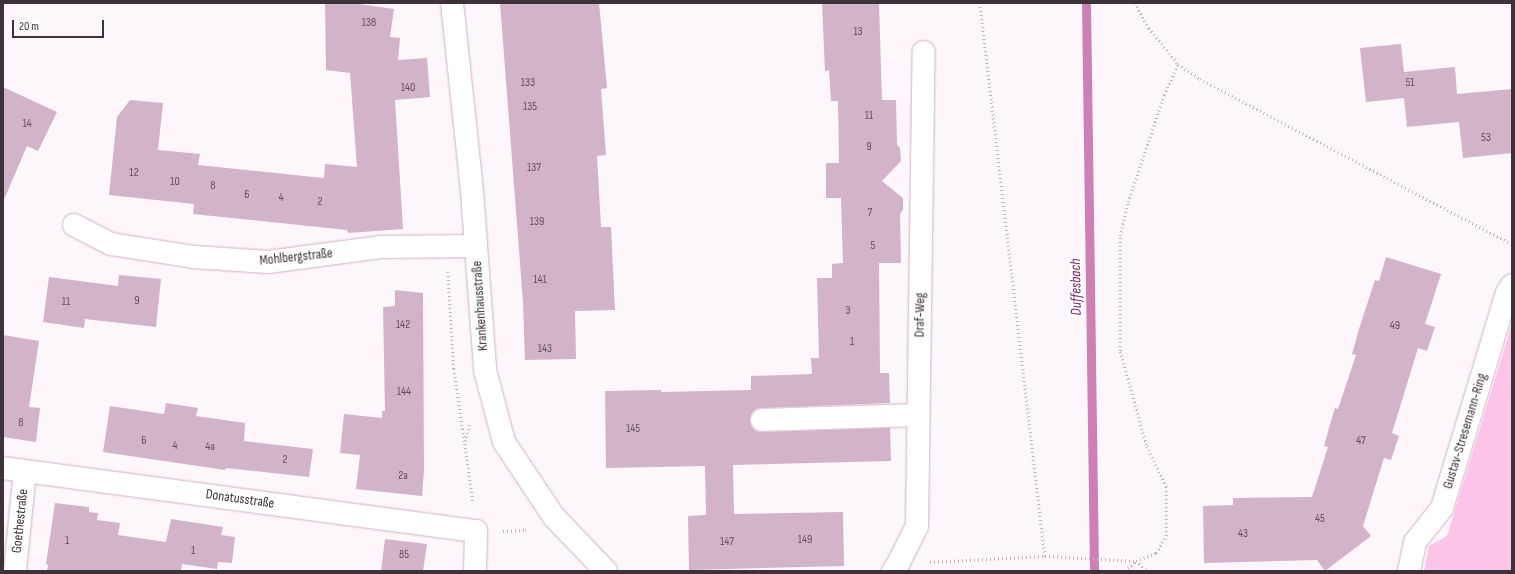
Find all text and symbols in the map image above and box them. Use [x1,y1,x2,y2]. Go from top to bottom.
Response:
scale bar [14,12,106,38]
house number: 138 [362,16,376,30]
text: 20 m [19,19,39,34]
house number: 13 [853,25,863,39]
house number: 133 [521,76,535,90]
house number: 51 [1405,76,1415,90]
house number: 140 [401,81,415,95]
house number: 135 [523,100,537,114]
house number: 11 [865,109,873,123]
house number: 14 [22,117,32,131]
house number: 53 [1481,131,1491,145]
house number: 9 [866,140,872,154]
house number: 137 [527,161,541,175]
house number: 12 [129,166,139,180]
house number: 10 [170,175,180,189]
house number: 8 [210,179,216,193]
house number: 6 [244,188,250,202]
house number: 4 [278,191,284,205]
house number: 2 [318,195,322,209]
house number: 7 [868,206,872,220]
house number: 139 [530,215,544,229]
house number: 5 [871,239,875,253]
street label: Mohlbergstraße [259,245,333,269]
water label: Duffesbach [1067,258,1085,316]
street label: Krankenhausstraße [468,260,492,352]
house number: 141 [533,273,547,287]
street label: Draf-Weg [911,292,929,338]
house number: 9 [134,294,140,308]
house number: 11 [62,295,70,309]
house number: 3 [845,304,851,318]
house number: 142 [396,318,410,332]
house number: 49 [1390,319,1400,333]
house number: 1 [850,335,854,349]
house number: 143 [538,342,552,356]
street label: Gustav-Stresemann-Ring [1439,371,1491,491]
house number: 144 [397,385,411,399]
house number: 8 [18,416,24,430]
house number: 145 [626,422,640,436]
house number: 6 [141,434,147,448]
house number: 47 [1356,434,1366,448]
house number: 4 [172,439,178,453]
house number: 4a [205,440,215,454]
house number: 2 [283,453,287,467]
house number: 2a [398,469,408,483]
street label: Donatusstraße [205,486,275,512]
street label: Goethestraße [8,488,32,554]
house number: 45 [1315,512,1325,526]
house number: 43 [1238,527,1248,541]
house number: 149 [798,533,812,547]
house number: 1 [65,534,69,548]
house number: 147 [720,535,734,549]
house number: 1 [191,544,195,558]
house number: 85 [399,548,409,562]

